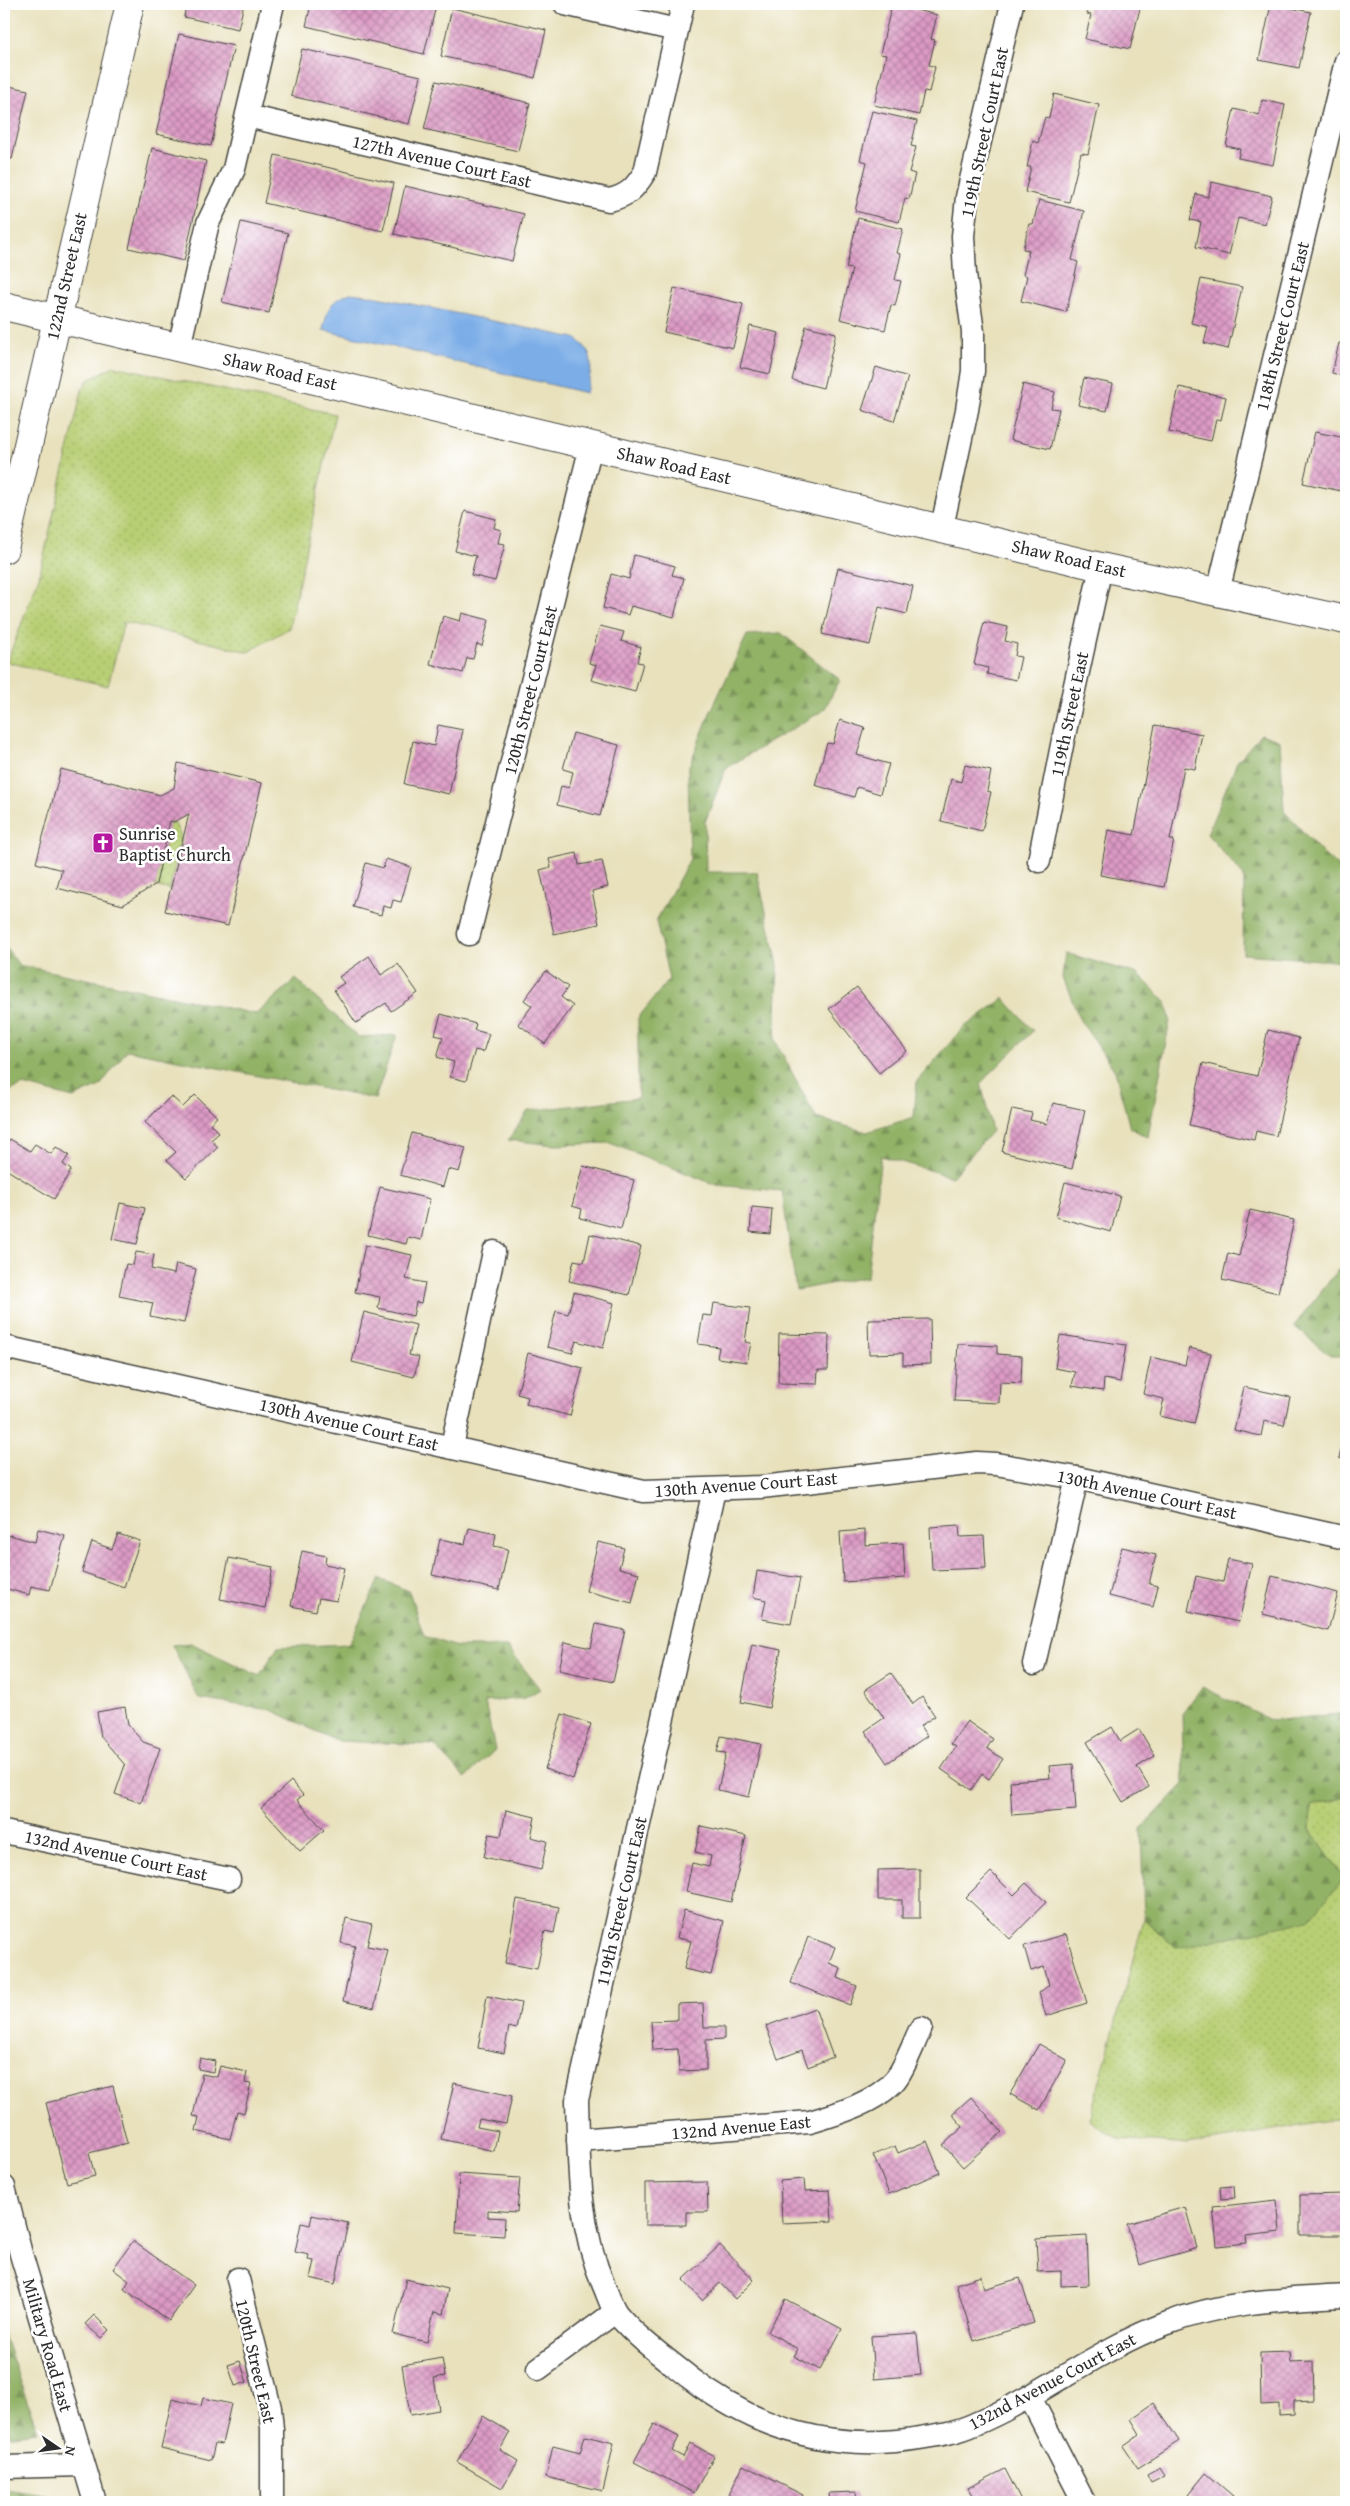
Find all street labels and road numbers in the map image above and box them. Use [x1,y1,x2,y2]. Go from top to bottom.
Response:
street label: 119th Street Court East [953,44,1015,220]
street label: 127th Avenue Court East [350,127,535,195]
street label: 122nd Street East [38,209,94,343]
street label: 118th Street Court East [1248,238,1316,413]
street label: Shaw Road East [220,345,340,397]
street label: Shaw Road East [614,439,734,491]
street label: Shaw Road East [1009,532,1129,584]
street label: 120th Street Court East [496,602,564,777]
street label: 119th Street East [1043,648,1096,779]
street label: 130th Avenue Court East [257,1390,442,1458]
street label: 130th Avenue Court East [1055,1462,1240,1526]
street label: 130th Avenue Court East [654,1464,839,1504]
street label: 119th Street Court East [588,1813,654,1989]
street label: 132nd Avenue Court East [22,1822,211,1888]
street label: 132nd Avenue East [670,2107,813,2147]
street label: Military Road East [16,2275,80,2416]
street label: 120th Street East [229,2296,284,2427]
street label: 132nd Avenue Court East [963,2325,1141,2437]

